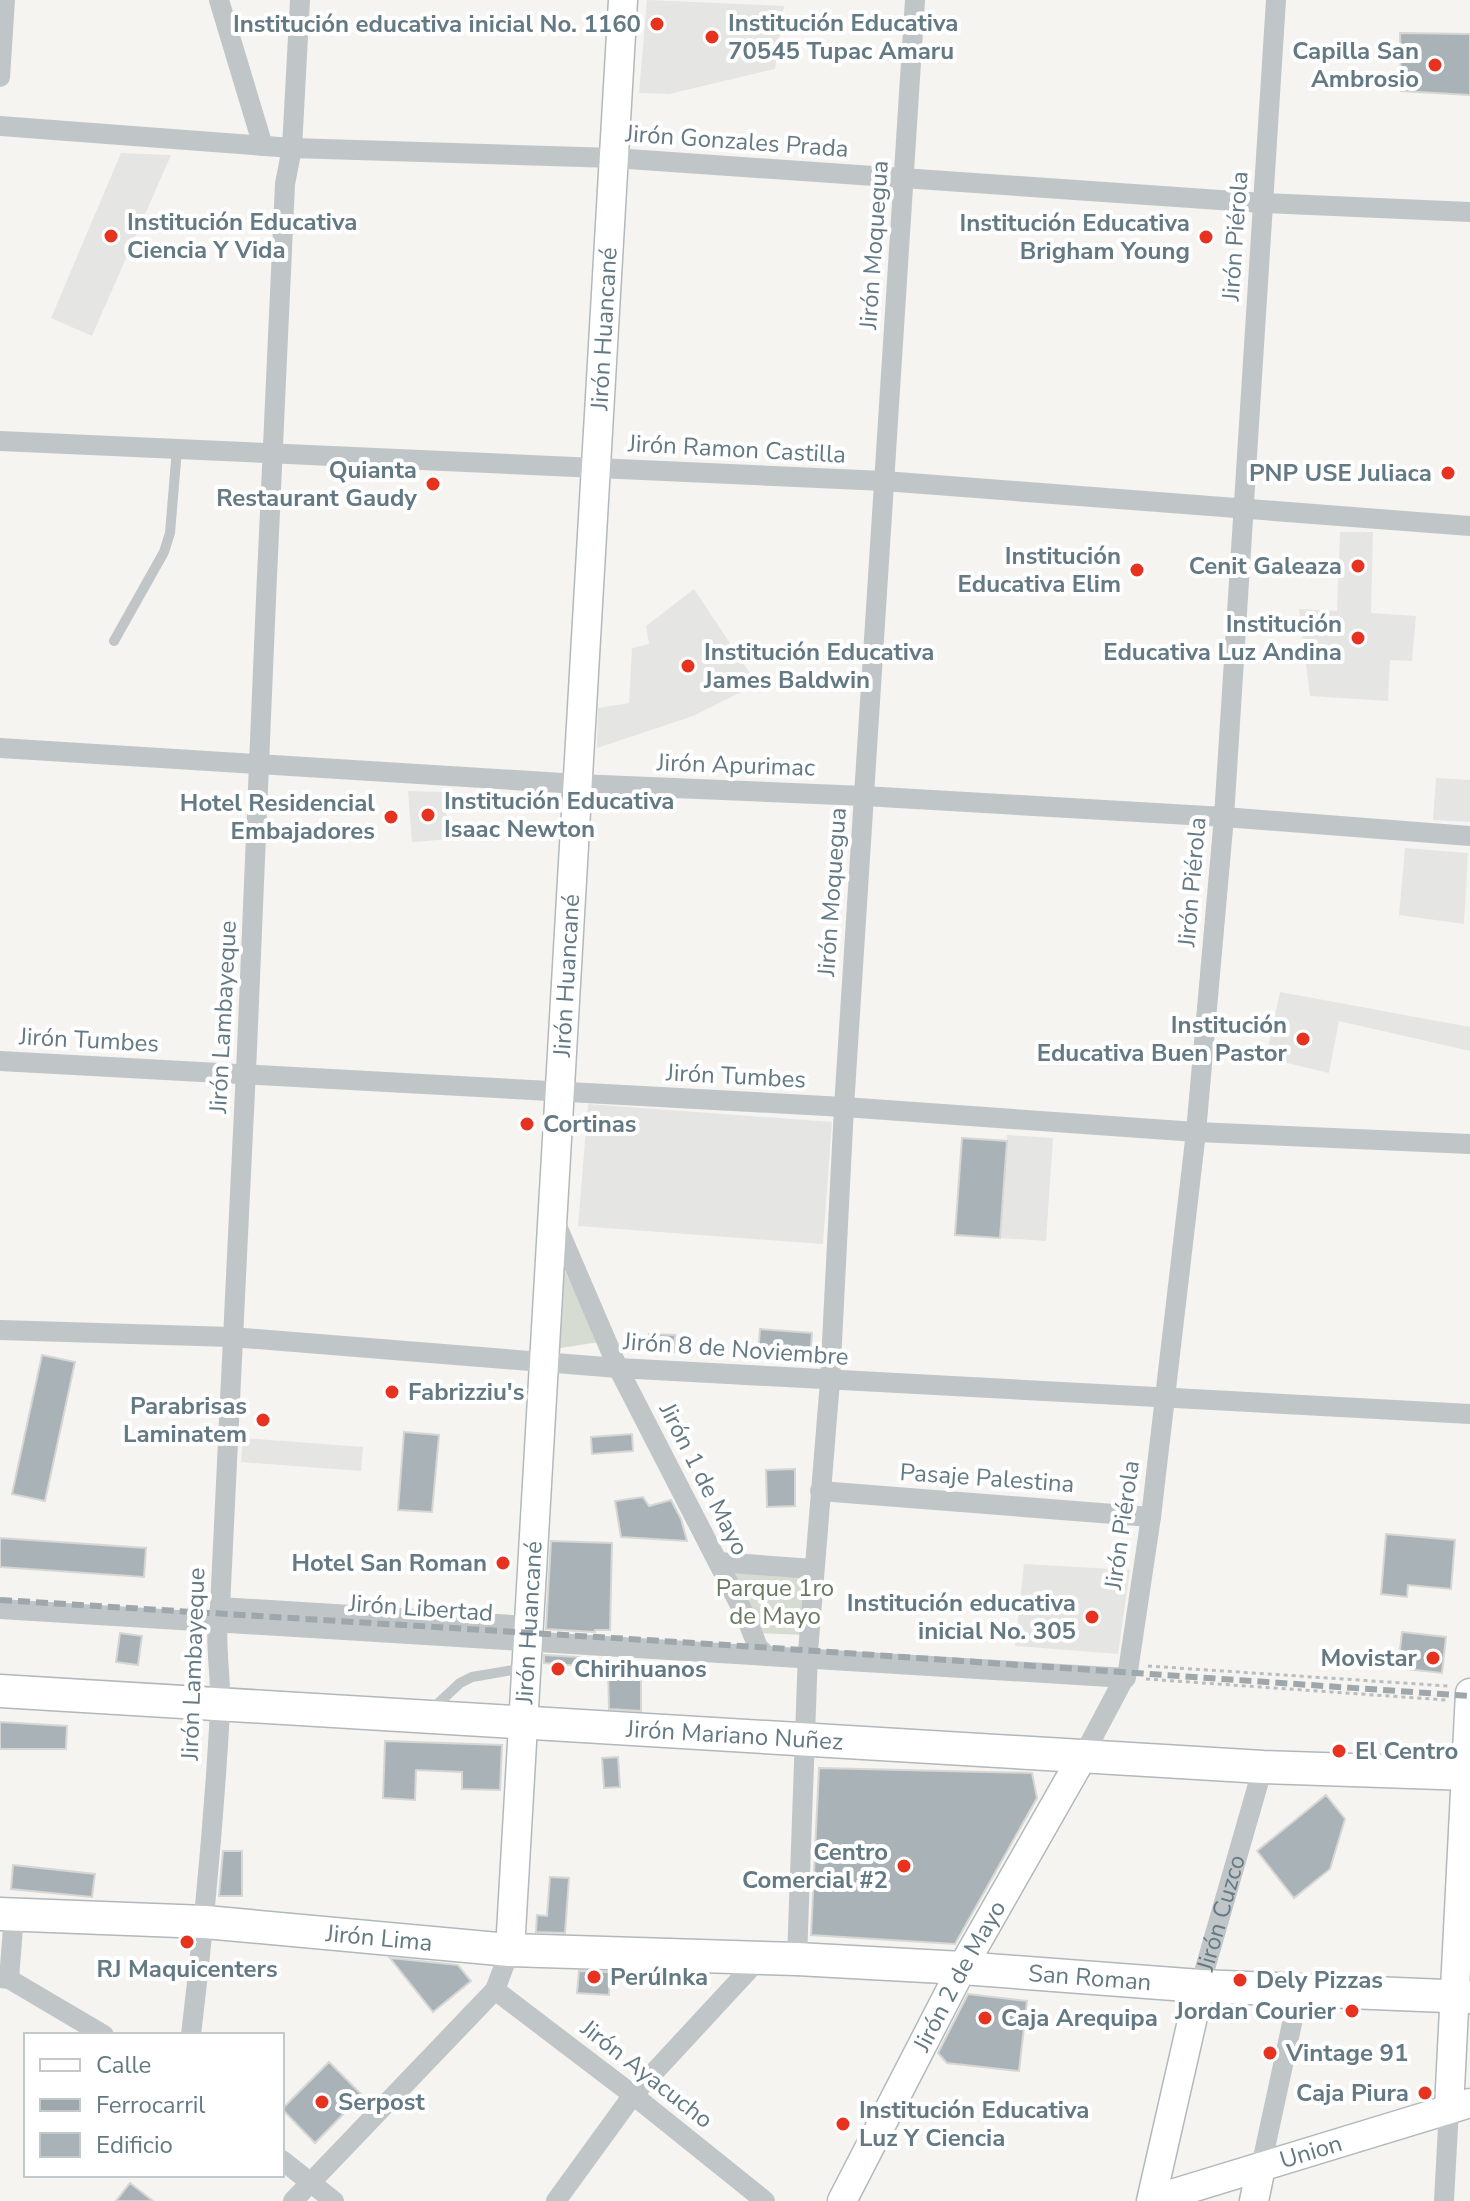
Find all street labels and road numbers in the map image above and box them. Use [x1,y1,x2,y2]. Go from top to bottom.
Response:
street label: Jirón Gonzales Prada [623,117,850,165]
street label: Jirón Moquegua [852,159,896,332]
street label: Jirón Piérola [1214,170,1255,303]
street label: Jirón Huancané [583,246,625,412]
street label: Jirón Ramon Castilla [626,427,847,471]
street label: Jirón Apurimac [655,746,816,784]
street label: Jirón Moquegua [810,806,854,979]
street label: Jirón Piérola [1170,816,1214,949]
street label: Jirón Huancané [546,893,587,1059]
street label: Jirón Lambayeque [202,920,244,1115]
street label: Jirón Tumbes [17,1020,160,1060]
street label: Jirón Tumbes [664,1056,807,1096]
street label: Jirón 8 de Noviembre [621,1325,850,1373]
street label: Jirón 1 de Mayo [651,1396,756,1561]
street label: Pasaje Palestina [899,1456,1075,1500]
street label: Jirón Piérola [1097,1458,1147,1593]
street label: Jirón Huancané [508,1540,550,1706]
street label: Jirón Lambayeque [174,1567,212,1762]
street label: Jirón Libertad [347,1587,494,1629]
street label: Jirón Mariano Nuñez [624,1713,844,1758]
street label: Jirón Cuzco [1189,1851,1253,1976]
street label: Jirón 2 de Mayo [905,1894,1013,2058]
street label: Jirón Lima [323,1917,434,1959]
street label: San Roman [1027,1957,1153,1998]
street label: Jirón Ayacucho [574,2012,720,2136]
street label: Union [1276,2127,1346,2176]

